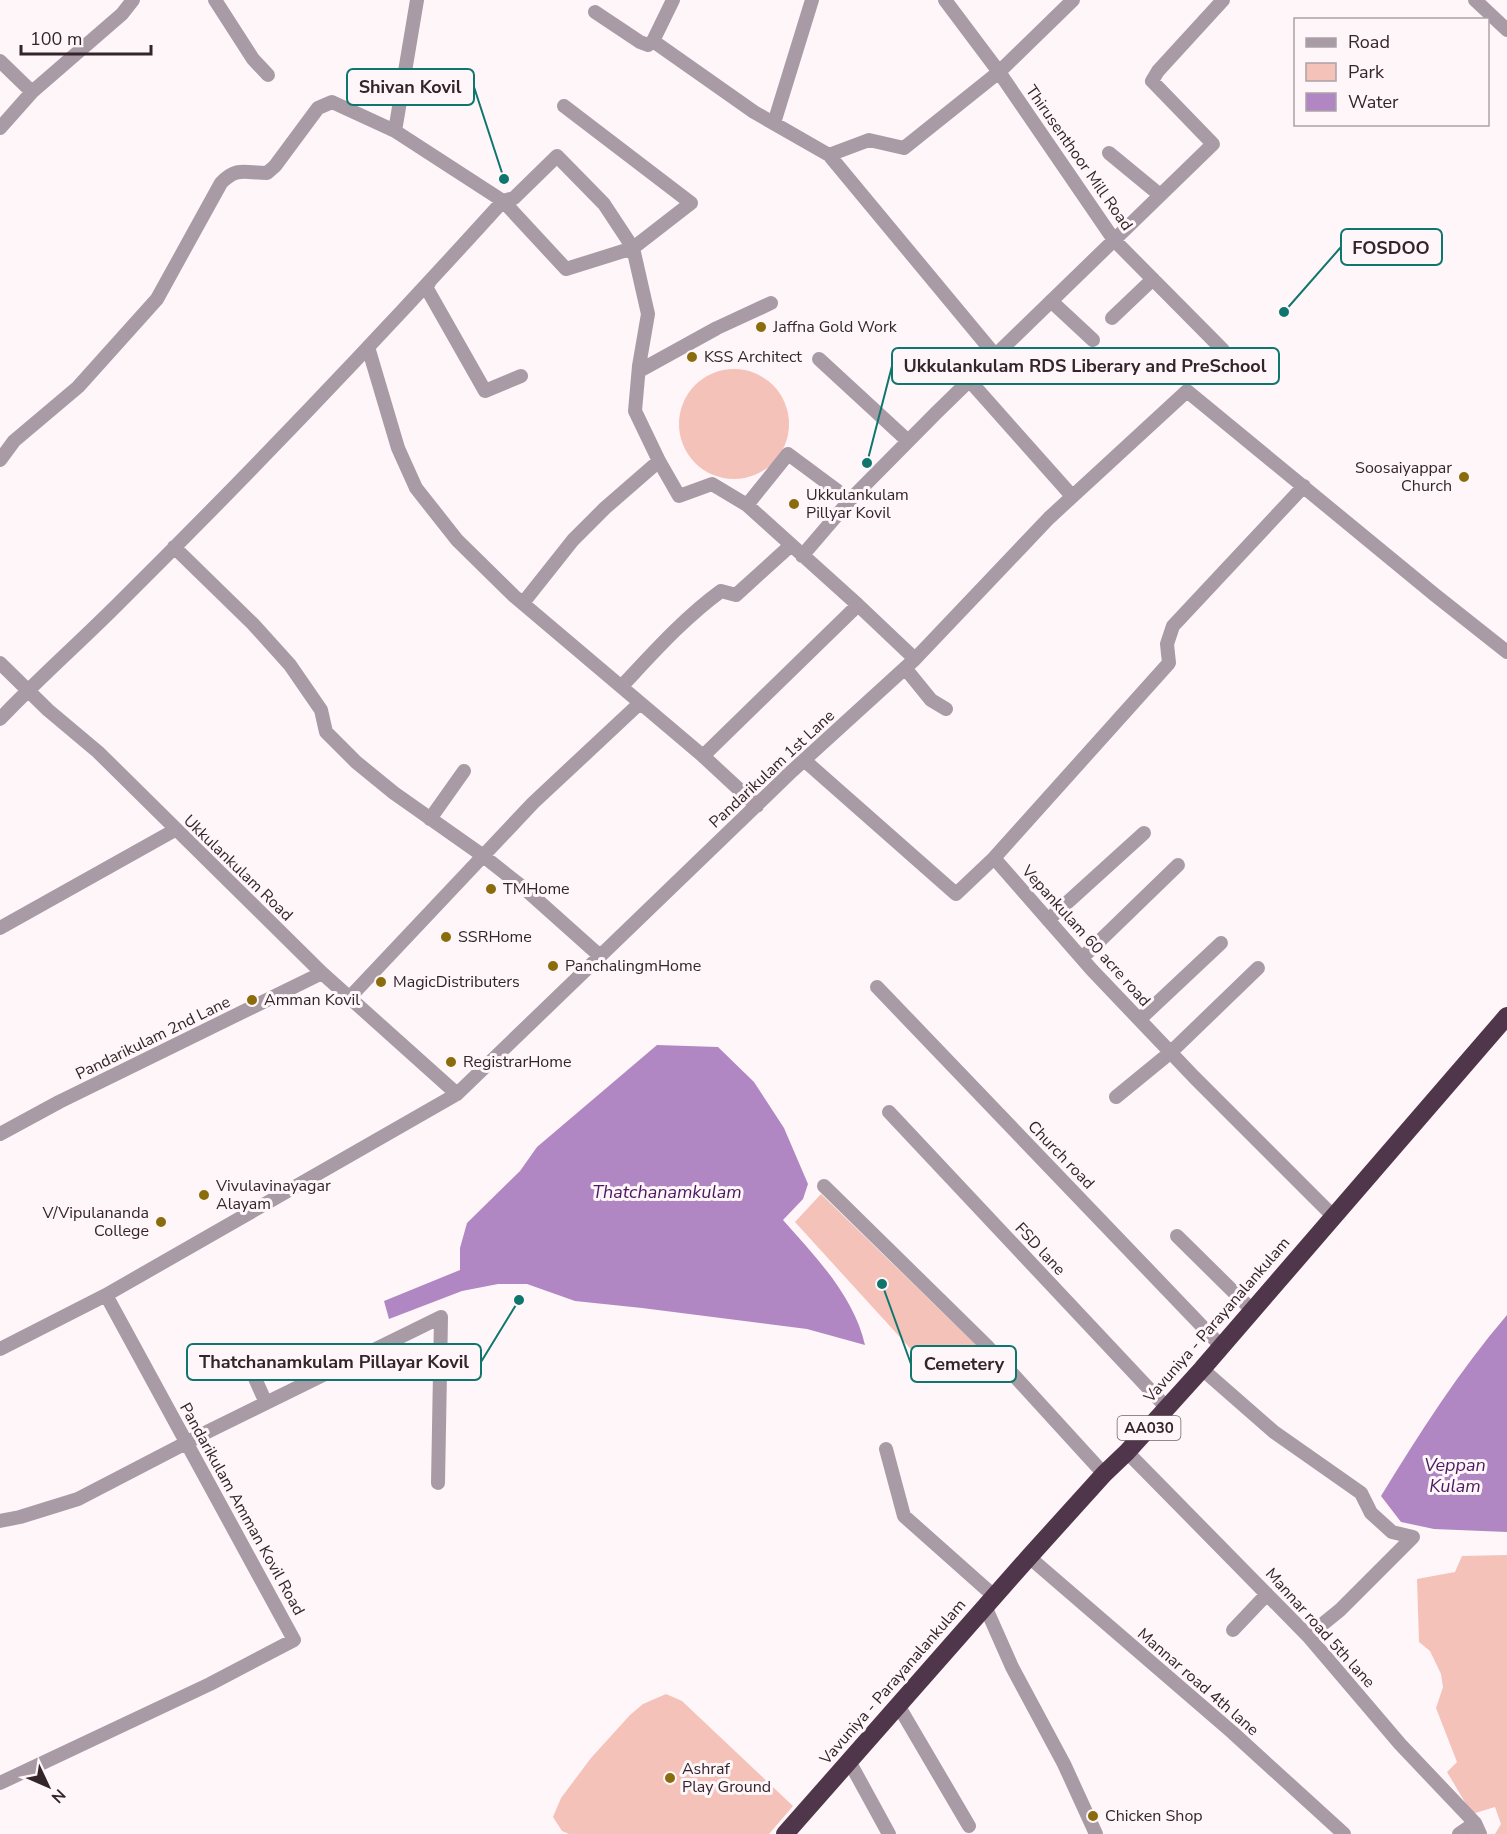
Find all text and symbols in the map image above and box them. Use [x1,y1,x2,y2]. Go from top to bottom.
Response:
scale bar [21,18,152,56]
legend [1294,18,1489,126]
text: 100 m [30,27,82,51]
text: Road [1348,30,1390,54]
text: Park [1348,60,1385,84]
callout: Shivan Kovil [347,69,474,105]
text: Shivan Kovil [359,75,462,99]
street label: Thirusenthoor Mill Road [1020,81,1138,235]
text: Water [1348,90,1399,114]
callout: FOSDOO [1341,229,1442,265]
text: FOSDOO [1352,236,1430,260]
place label: Jaffna Gold Work [772,316,898,338]
marker: Jaffna Gold Work [754,320,768,334]
place label: KSS Architect [704,346,802,368]
callout: Ukkulankulam RDS Liberary and PreSchool [892,348,1279,384]
marker: KSS Architect [685,350,699,364]
text: Ukkulankulam RDS Liberary and PreSchool [904,354,1267,378]
place label: Soosaiyappar Church [1355,457,1452,497]
marker: Soosaiyappar Church [1457,470,1471,484]
place label: Ukkulankulam Pillyar Kovil [806,484,909,524]
marker: Ukkulankulam Pillyar Kovil [787,497,801,511]
street label: Pandarikulam 1st Lane [704,705,840,833]
street label: Ukkulankulam Road [179,810,297,926]
street label: Vepankulam 60 acre road [1016,860,1155,1011]
place label: TMHome [503,878,570,900]
marker: TMHome [484,882,498,896]
place label: SSRHome [458,926,532,948]
marker: SSRHome [439,930,453,944]
place label: PanchalingmHome [565,955,701,977]
marker: PanchalingmHome [546,959,560,973]
place label: MagicDistributers [393,971,520,993]
marker: MagicDistributers [374,975,388,989]
place label: Amman Kovil [264,989,360,1011]
street label: Pandarikulam 2nd Lane [72,991,234,1085]
marker: Amman Kovil [245,993,259,1007]
place label: RegistrarHome [463,1051,571,1073]
marker: RegistrarHome [444,1055,458,1069]
street label: Church road [1023,1116,1099,1194]
place label: Vivulavinayagar Alayam [215,1175,331,1215]
water label: Thatchanamkulam [592,1180,742,1204]
marker: Vivulavinayagar Alayam [197,1188,211,1202]
place label: V/Vipulananda College [41,1202,149,1242]
marker: V/Vipulananda College [154,1215,168,1229]
street label: FSD lane [1010,1218,1070,1280]
street label: Vavuniya - Parayanalankulam [1138,1233,1295,1408]
callout: Thatchanamkulam Pillayar Kovil [187,1344,481,1380]
callout: Cemetery [911,1346,1016,1382]
text: Thatchanamkulam Pillayar Kovil [199,1350,469,1374]
text: Cemetery [924,1352,1005,1376]
street label: Pandarikulam Amman Kovil Road [174,1399,310,1619]
road number: AA030 [1118,1416,1180,1440]
water label: Veppan Kulam [1424,1453,1486,1498]
street label: Mannar road 5th lane [1260,1563,1380,1693]
street label: Vavuniya - Parayanalankulam [814,1595,971,1770]
street label: Mannar road 4th lane [1133,1623,1263,1741]
north arrow [18,1756,78,1816]
place label: Ashraf Play Ground [682,1758,771,1798]
marker: Ashraf Play Ground [663,1771,677,1785]
text: N [46,1784,70,1808]
place label: Chicken Shop [1105,1805,1203,1827]
marker: Chicken Shop [1086,1809,1100,1823]

